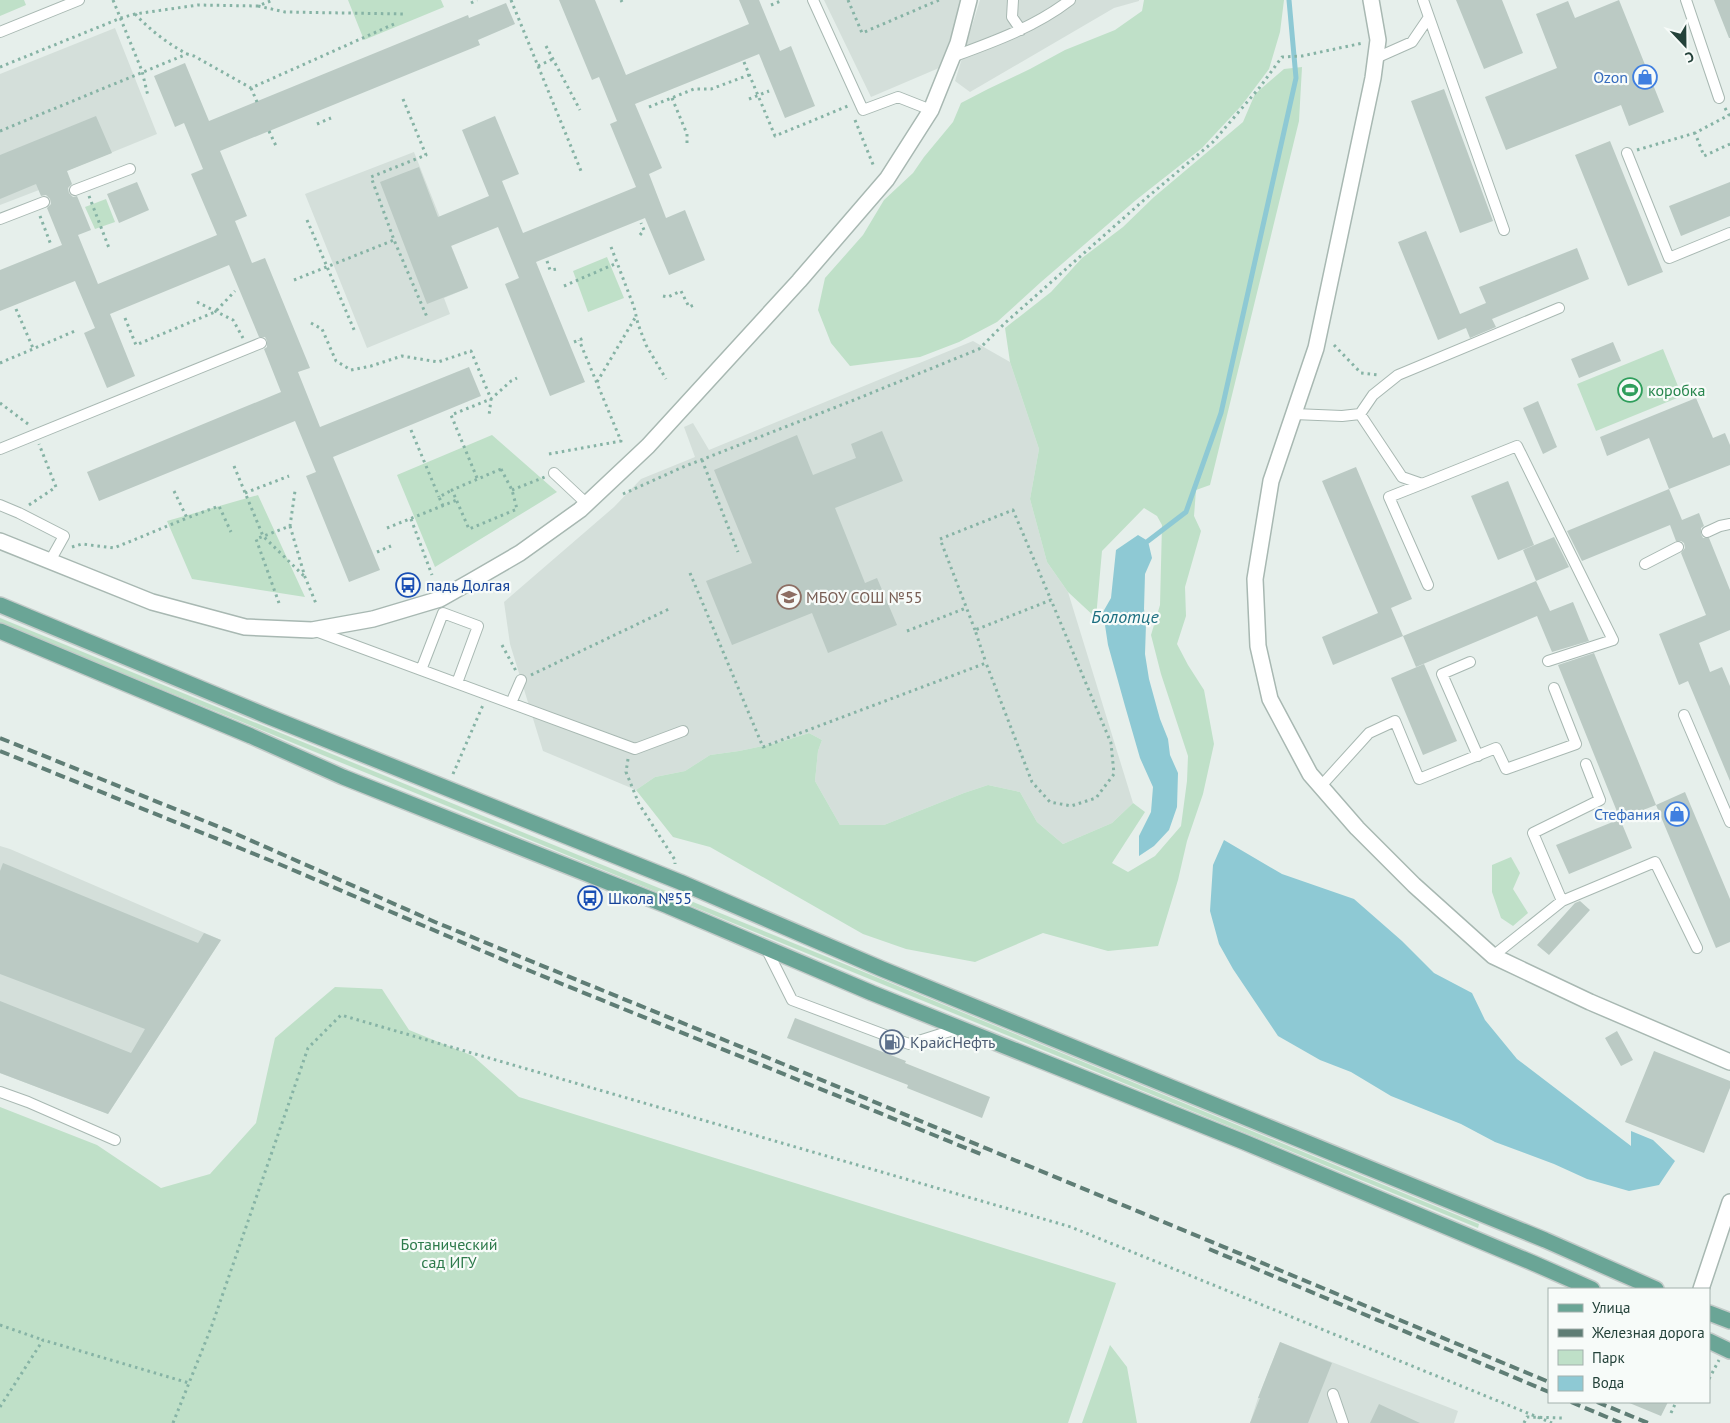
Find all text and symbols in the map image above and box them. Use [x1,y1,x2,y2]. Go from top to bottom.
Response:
north arrow [1660,20,1710,70]
text: С [1683,47,1697,67]
shop icon: Ozon [1632,64,1658,90]
place label: Ozon [1593,67,1628,87]
sports icon: коробка [1617,377,1643,403]
place label: коробка [1648,380,1705,400]
bus stop icon: падь Долгая [395,572,421,598]
place label: падь Долгая [426,575,510,595]
school or university icon: МБОУ СОШ №55 [776,584,802,610]
place label: МБОУ СОШ №55 [806,587,922,607]
water label: Болотце [1091,605,1159,628]
shop icon: Стефания [1664,801,1690,827]
place label: Стефания [1594,804,1660,824]
bus stop icon: Школа №55 [577,885,603,911]
place label: Школа №55 [608,888,692,908]
fuel station icon: КрайсНефть [879,1029,905,1055]
place label: КрайсНефть [910,1032,995,1052]
park label: Ботанический сад ИГУ [401,1234,497,1272]
legend [1548,1288,1710,1403]
text: Улица [1592,1298,1630,1317]
text: Железная дорога [1591,1323,1705,1342]
text: Парк [1592,1348,1625,1367]
text: Вода [1592,1373,1624,1392]

